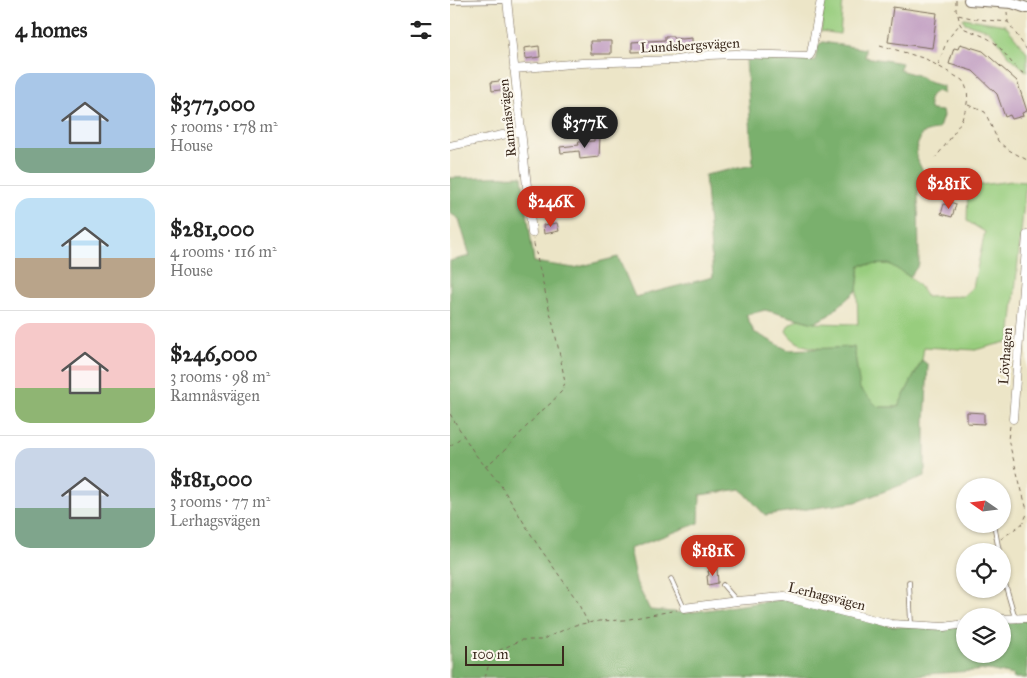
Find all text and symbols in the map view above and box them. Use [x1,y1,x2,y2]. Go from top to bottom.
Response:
icon: filters [407,16,435,44]
text: 4 homes [15,17,87,43]
street label: Lundsbergsvägen [640,34,741,57]
street label: Ramnåsvägen [495,78,520,158]
text: $377,000 [170,91,255,117]
icon: home [55,93,115,153]
pin: $377K [550,106,620,149]
text: $377K [563,113,607,132]
text: 5 rooms · 178 m² [170,117,278,136]
text: House [170,136,213,155]
pin: $281K [914,168,984,210]
text: $281K [927,174,971,193]
pin: $246K [516,186,586,228]
text: $246K [528,192,574,211]
text: $281,000 [170,216,255,242]
icon: home [55,218,115,278]
text: 4 rooms · 116 m² [170,242,277,261]
text: House [170,261,213,280]
street label: Lövhagen [995,326,1016,385]
text: $246,000 [170,341,258,367]
icon: home [55,343,115,403]
text: 3 rooms · 98 m² [170,367,270,386]
text: Ramnåsvägen [170,386,260,405]
text: $181,000 [170,466,252,492]
icon: home [55,468,115,528]
north arrow [956,478,1011,532]
map controls [956,478,1011,663]
text: 3 rooms · 77 m² [170,492,270,511]
text: Lerhagsvägen [170,511,260,530]
pin: $181K [678,534,748,577]
text: $181K [692,541,734,560]
button: locate [956,543,1011,598]
street label: Lerhagsvägen [786,579,868,614]
button: layers [956,608,1011,663]
scale bar [465,643,564,666]
text: 100 m [472,646,509,663]

